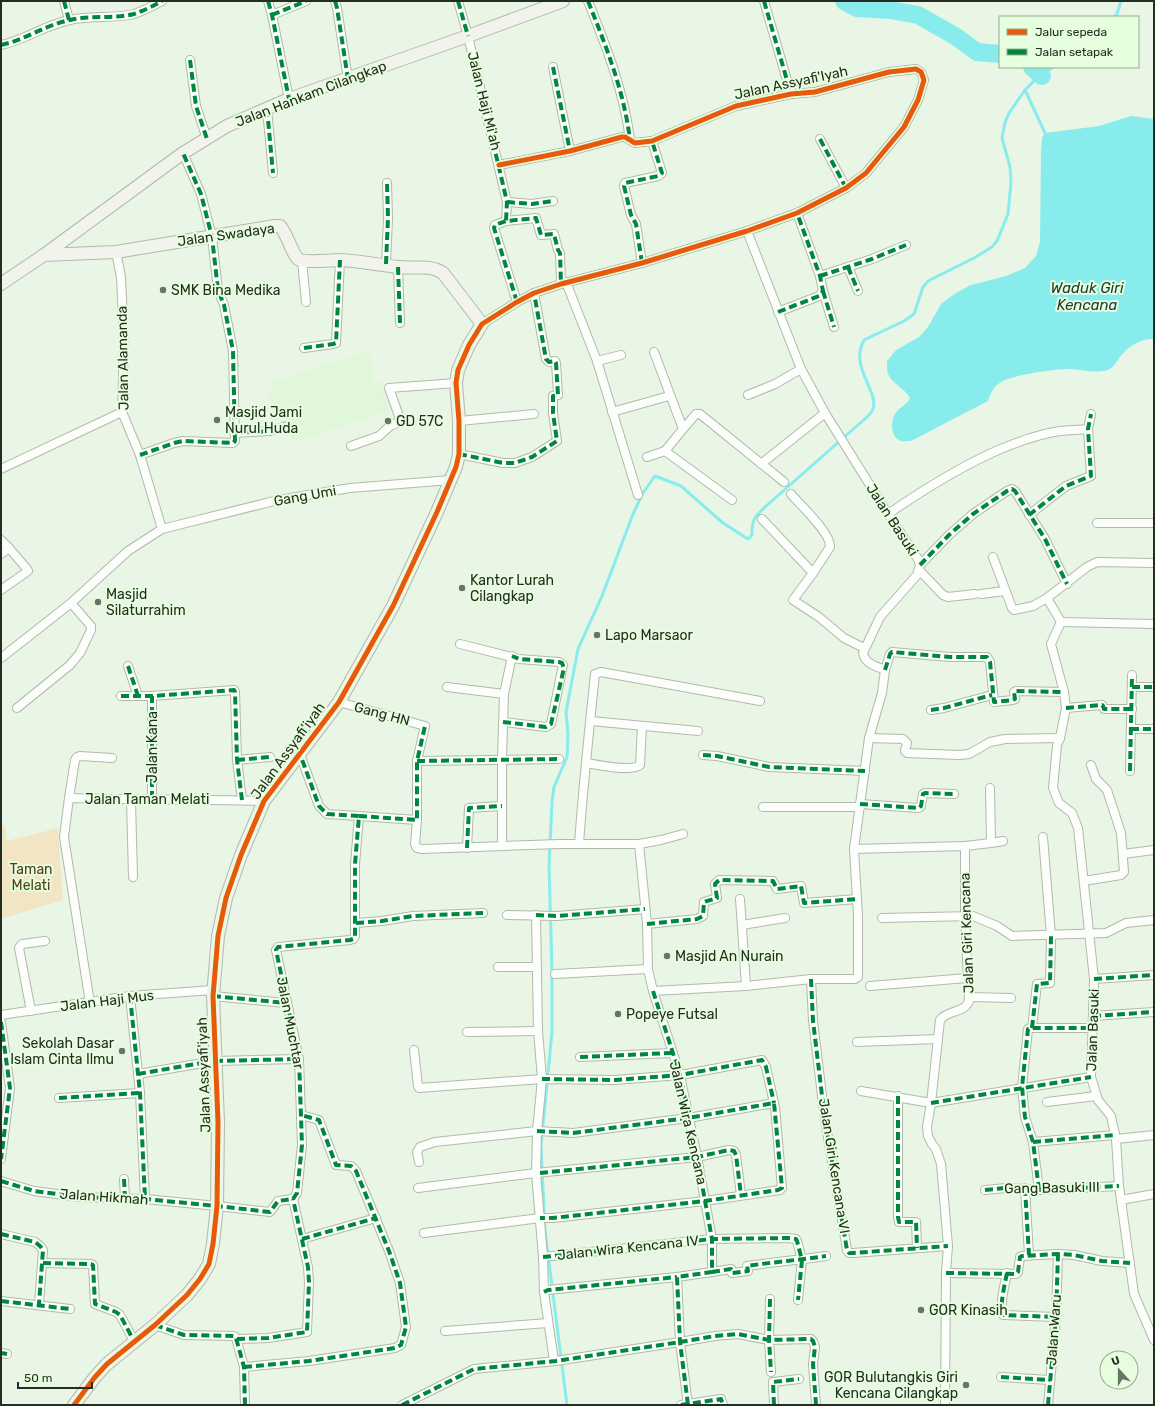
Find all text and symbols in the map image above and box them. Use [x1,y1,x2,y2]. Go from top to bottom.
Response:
legend [999,16,1139,68]
text: Jalur sepeda [1035,25,1107,39]
text: Jalan setapak [1035,45,1114,59]
street label: Jalan Haji Mi'ah [464,50,504,152]
street label: Jalan Hankam Cilangkap [233,57,389,131]
street label: Jalan Assyafi'Iyah [732,63,850,103]
street label: Jalan Swadaya [176,220,276,250]
water label: Waduk Giri Kencana [1050,279,1124,314]
place label: SMK Bina Medika [171,282,280,299]
marker: SMK Bina Medika [158,285,168,295]
street label: Jalan Alamanda [114,306,132,410]
place label: Masjid Jami Nurul Huda [225,404,302,437]
place label: GD 57C [396,413,443,430]
marker: Masjid Jami Nurul Huda [212,415,222,425]
marker: GD 57C [383,416,393,426]
street label: Jalan Basuki [862,481,922,559]
street label: Gang Umi [272,482,338,510]
place label: Kantor Lurah Cilangkap [470,572,554,605]
marker: Kantor Lurah Cilangkap [457,583,467,593]
place label: Masjid Silaturrahim [106,586,186,619]
marker: Masjid Silaturrahim [93,597,103,607]
place label: Lapo Marsaor [605,627,693,644]
marker: Lapo Marsaor [592,630,602,640]
street label: Gang HN [352,698,412,730]
street label: Jalan Assyafi'iyah [247,699,329,803]
street label: Jalan Kana [144,711,161,783]
street label: Jalan Taman Melati [85,791,209,808]
park label: Taman Melati [9,861,53,894]
street label: Jalan Giri Kencana [956,872,978,994]
place label: Masjid An Nurain [675,948,784,965]
marker: Masjid An Nurain [662,951,672,961]
street label: Jalan Muchtar [273,975,307,1071]
street label: Jalan Haji Mus [59,987,155,1015]
street label: Jalan Basuki [1083,988,1103,1072]
place label: Popeye Futsal [626,1006,718,1023]
marker: Popeye Futsal [613,1009,623,1019]
street label: Jalan Assyafi'iyah [193,1017,215,1133]
place label: Sekolah Dasar Islam Cinta Ilmu [10,1035,115,1068]
marker: Sekolah Dasar Islam Cinta Ilmu [117,1046,127,1056]
street label: Jalan Wira Kencana [666,1060,710,1186]
street label: Jalan Giri Kencana VI [815,1097,853,1235]
street label: Gang Basuki III [1004,1179,1100,1197]
street label: Jalan Hikmah [59,1185,149,1209]
street label: Jalan Wira Kencana IV [556,1232,700,1264]
street label: Jalan Waru [1043,1294,1065,1366]
place label: GOR Kinasih [929,1302,1008,1319]
marker: GOR Kinasih [916,1305,926,1315]
north arrow [1099,1350,1139,1390]
text: U [1110,1354,1122,1369]
scale bar [18,1364,92,1390]
place label: GOR Bulutangkis Giri Kencana Cilangkap [824,1369,958,1402]
text: 50 m [24,1371,52,1385]
marker: GOR Bulutangkis Giri Kencana Cilangkap [961,1380,971,1390]

